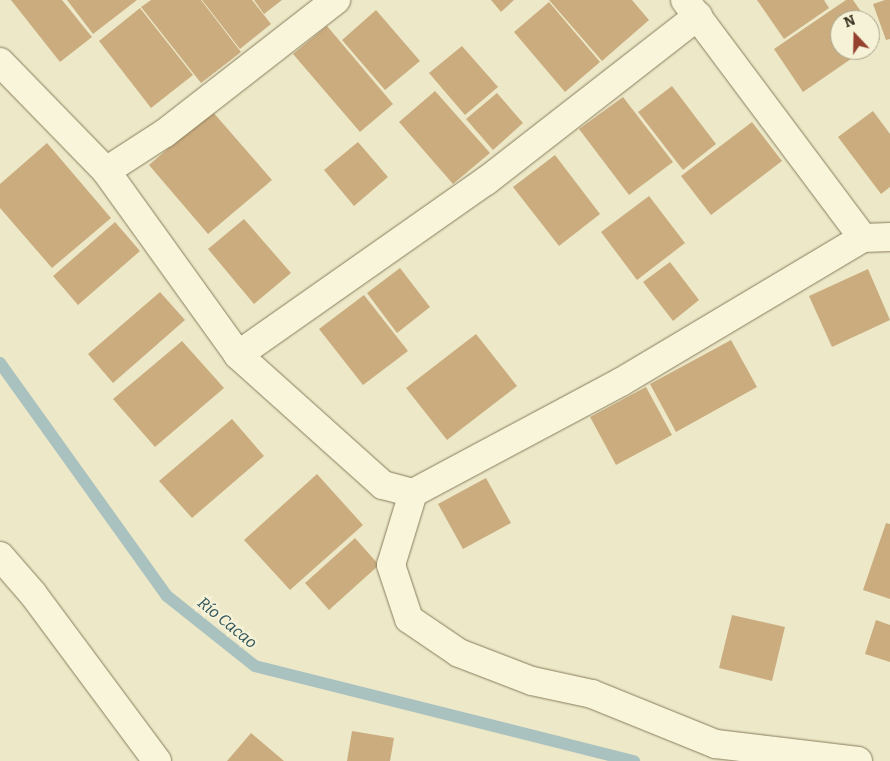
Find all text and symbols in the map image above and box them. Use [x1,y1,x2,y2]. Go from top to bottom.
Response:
north arrow [830,10,880,60]
text: N [842,12,858,31]
water label: Río Cacao [193,593,261,653]

